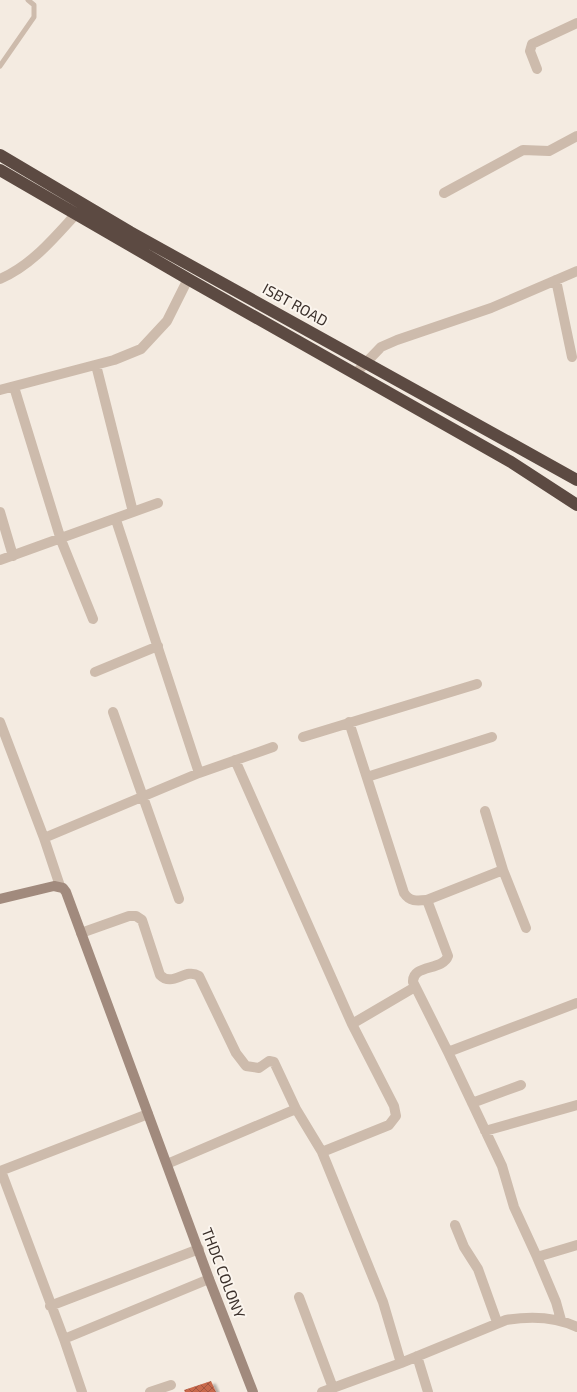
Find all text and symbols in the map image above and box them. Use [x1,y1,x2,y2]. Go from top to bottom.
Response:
street label: ISBT ROAD [260,279,331,329]
street label: THDC COLONY [198,1225,250,1321]

